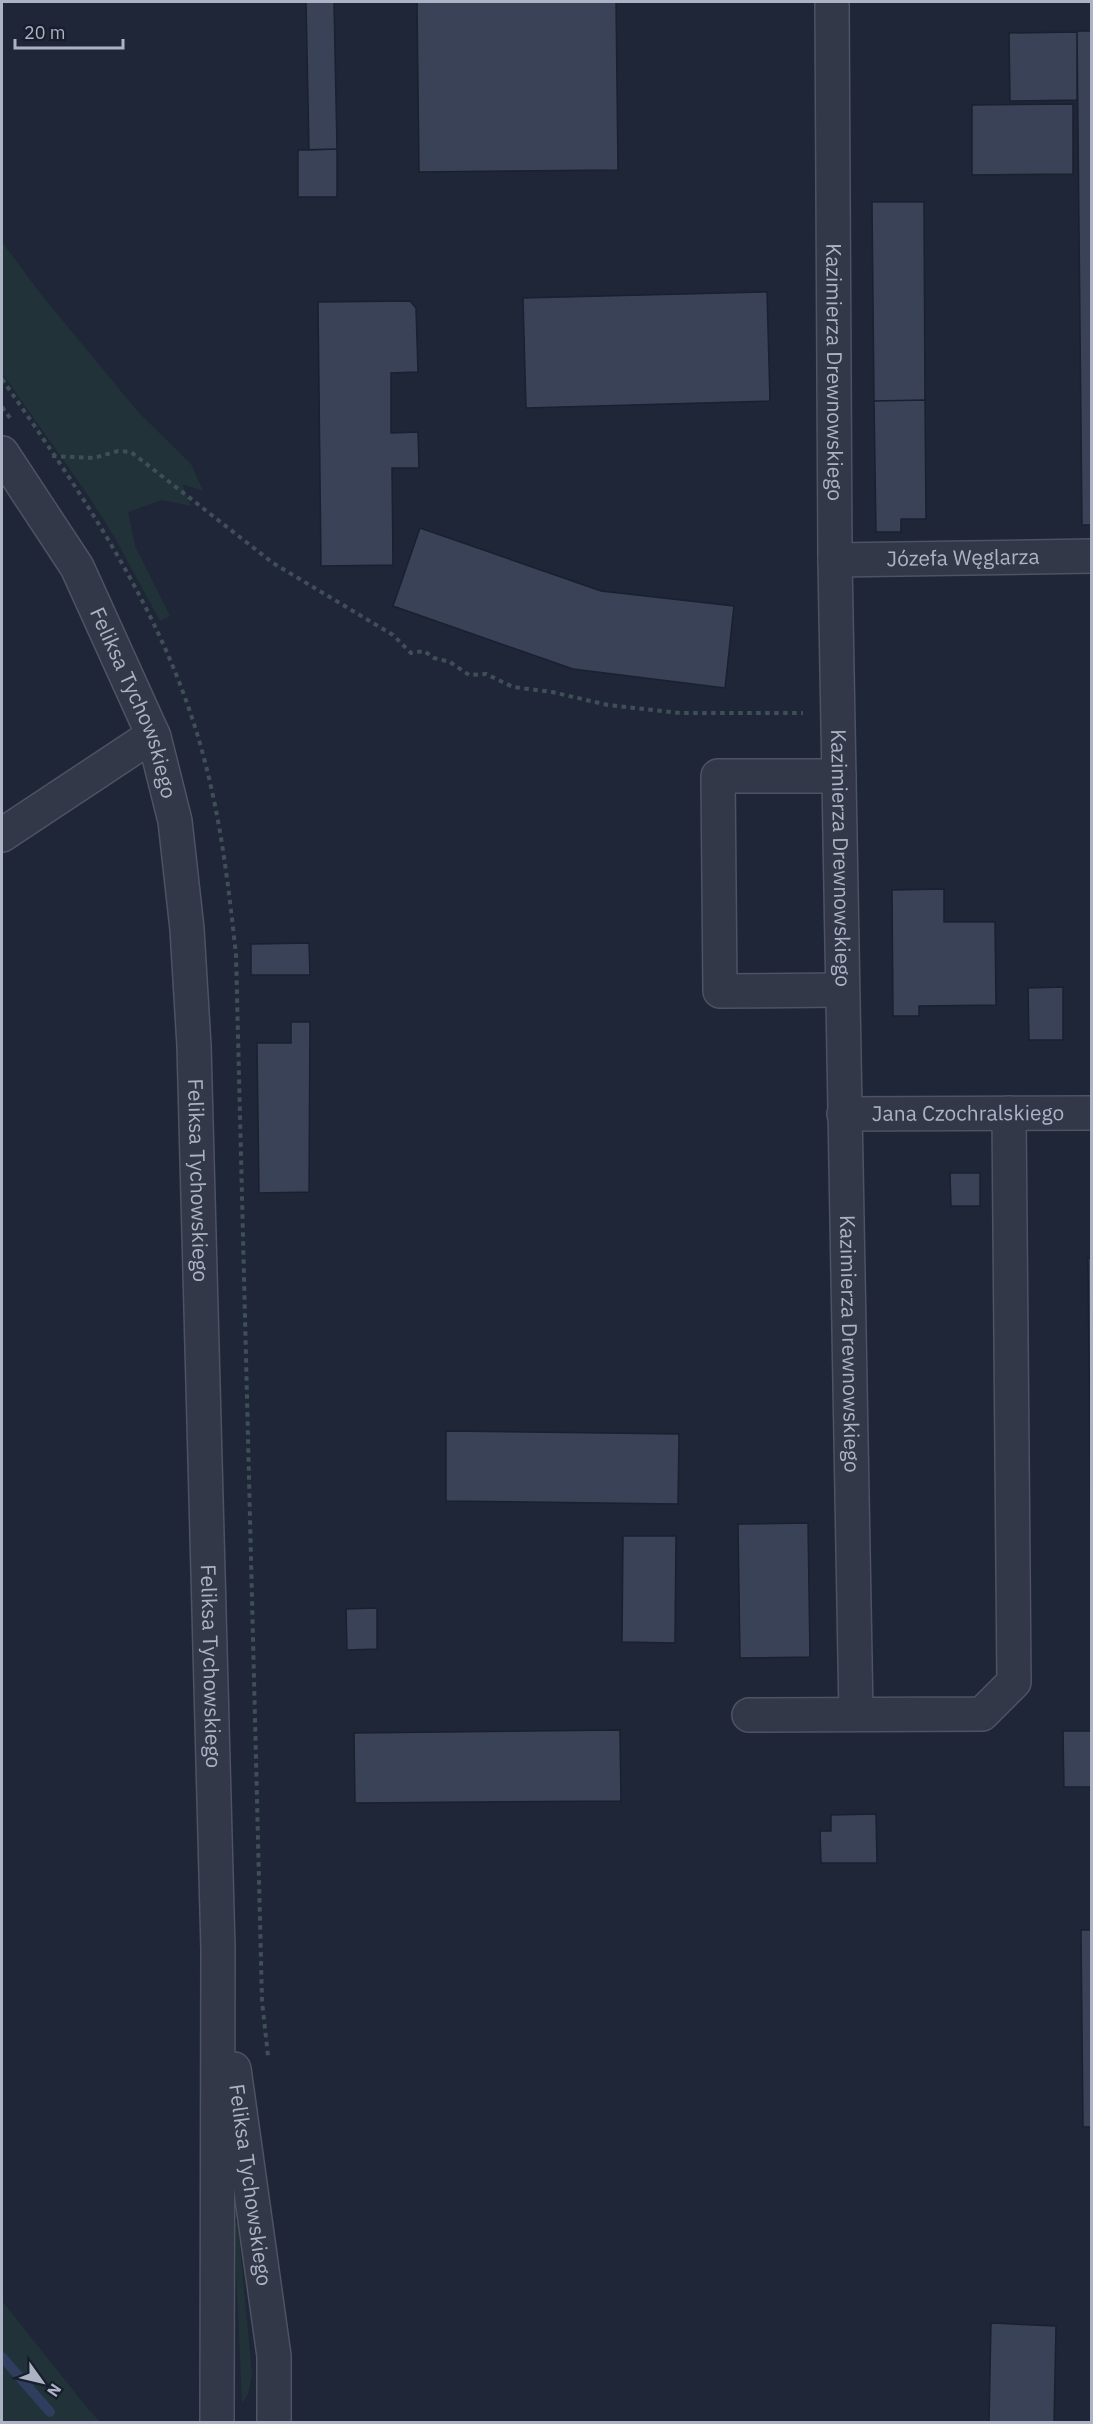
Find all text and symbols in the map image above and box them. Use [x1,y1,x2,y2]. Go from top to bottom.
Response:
scale bar [15,12,123,50]
text: 20 m [24,21,66,44]
street label: Kazimierza Drewnowskiego [820,243,850,501]
street label: Józefa Węglarza [886,542,1040,572]
street label: Feliksa Tychowskiego [84,602,184,801]
street label: Kazimierza Drewnowskiego [825,729,858,987]
street label: Feliksa Tychowskiego [182,1078,215,1283]
street label: Jana Czochralskiego [872,1098,1064,1127]
street label: Kazimierza Drewnowskiego [834,1215,867,1473]
street label: Feliksa Tychowskiego [195,1564,228,1768]
street label: Feliksa Tychowskiego [223,2082,279,2288]
north arrow [12,2352,72,2412]
text: N [43,2380,66,2401]

